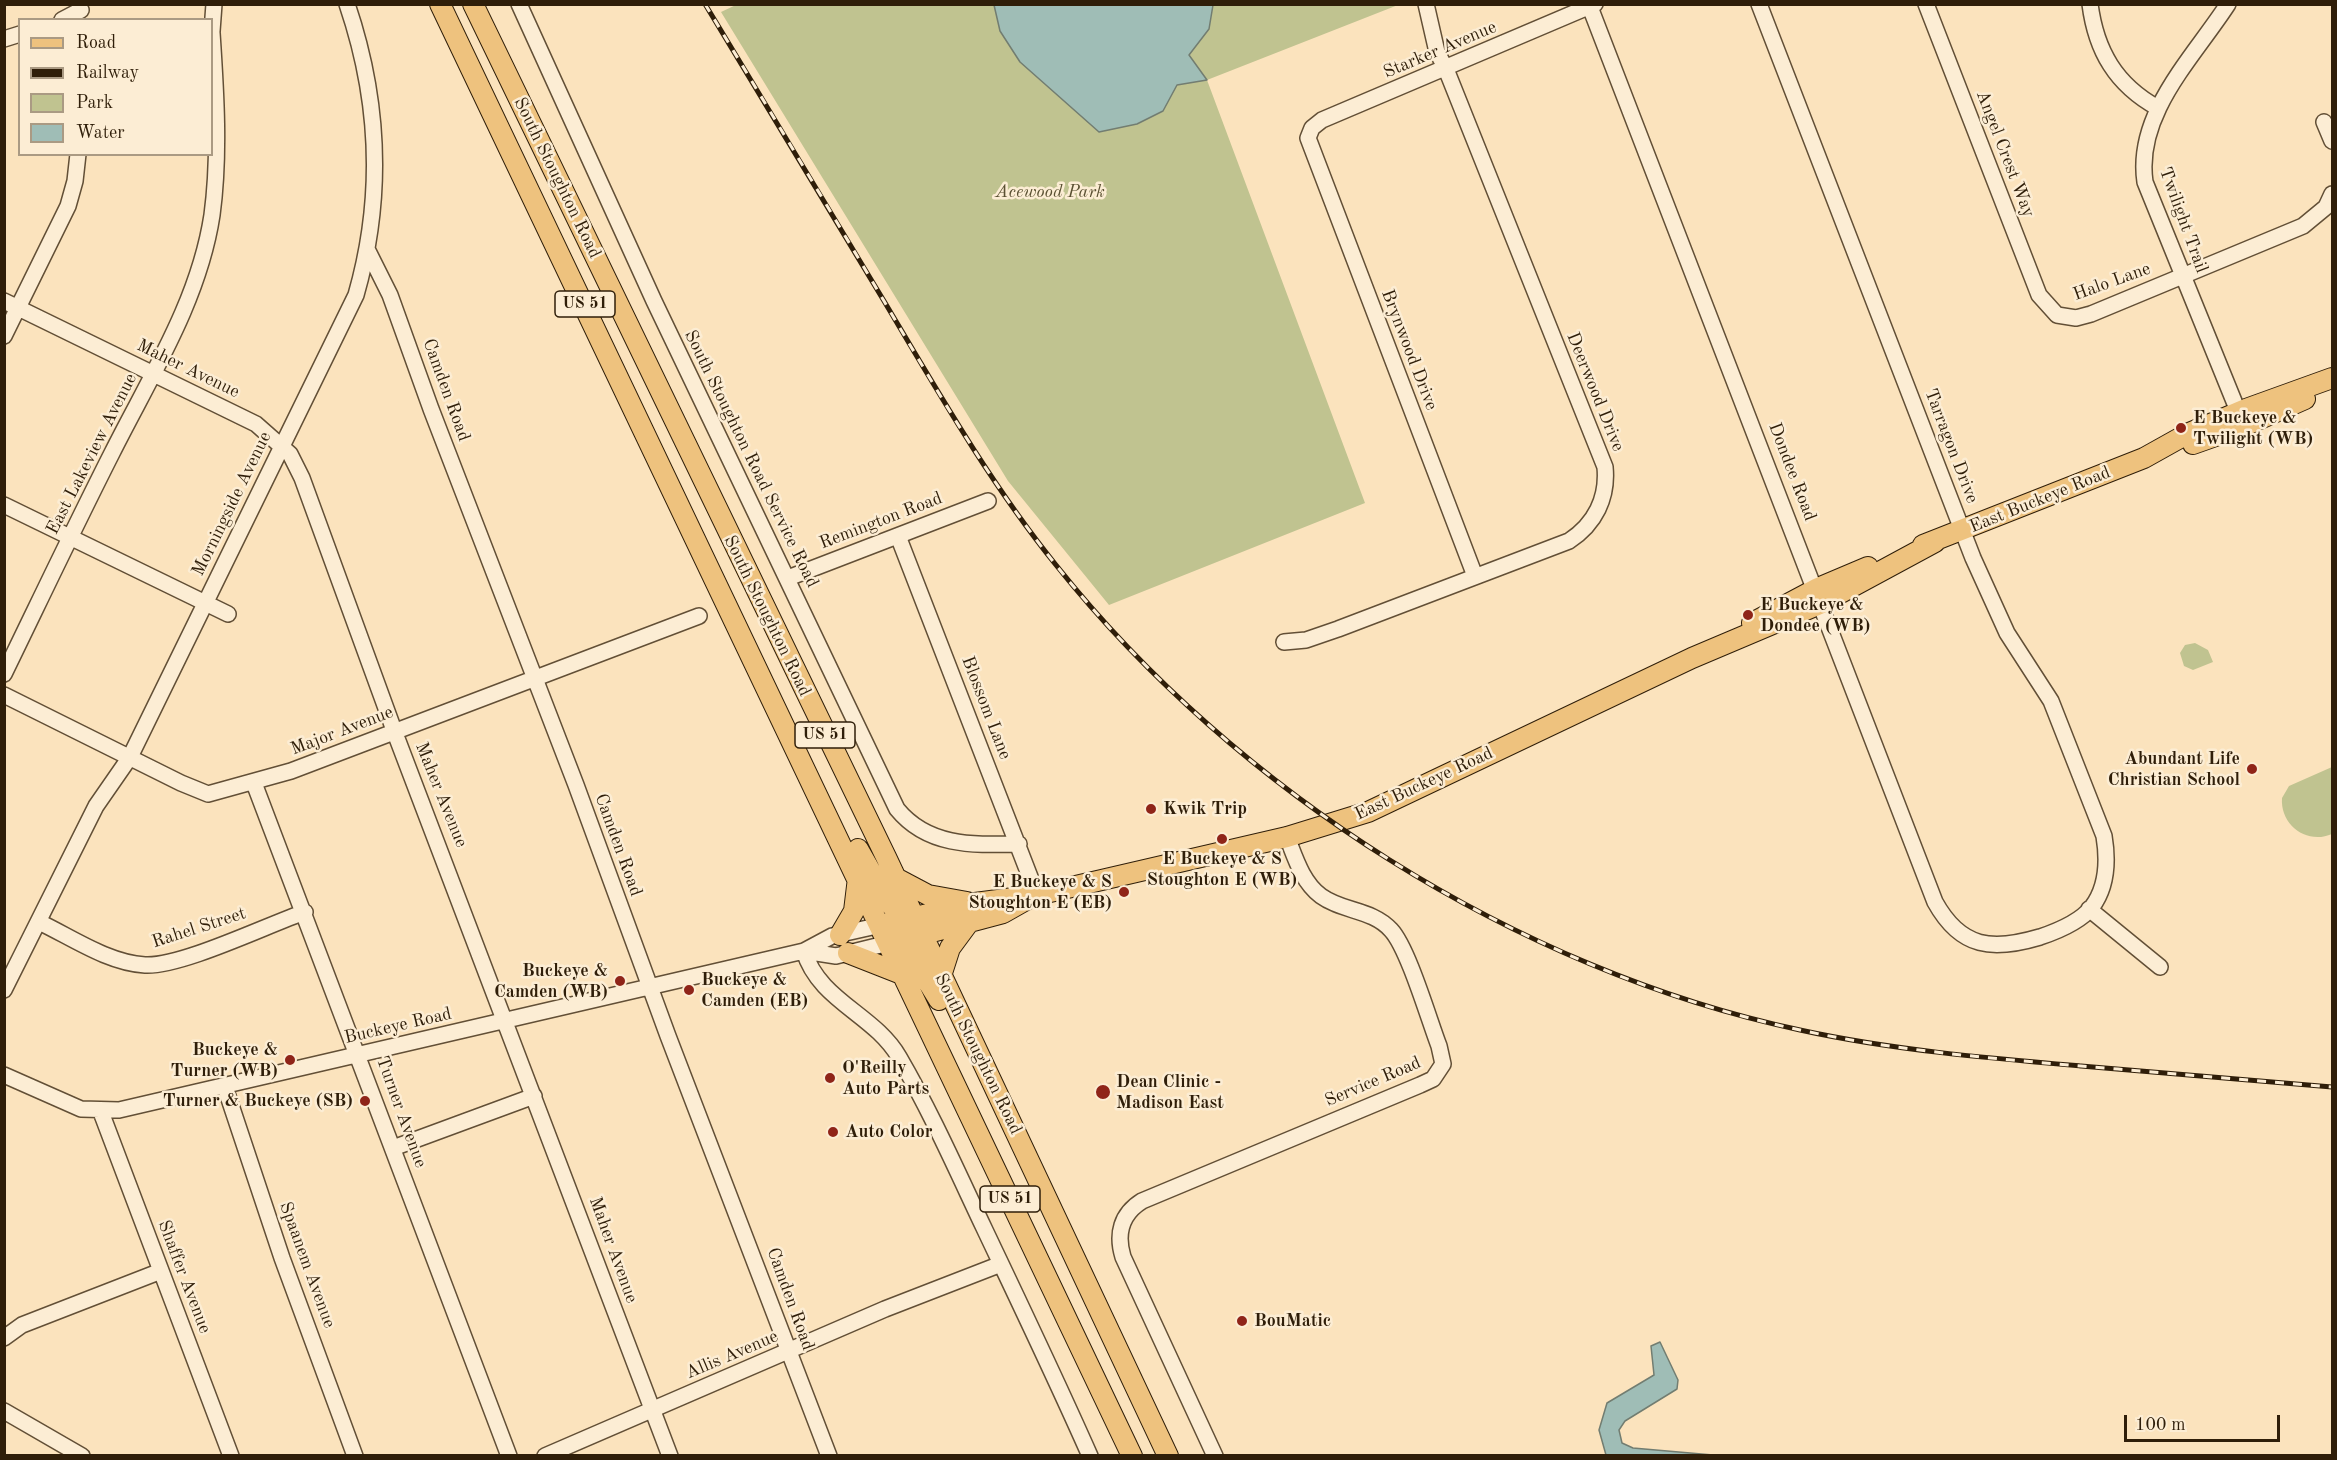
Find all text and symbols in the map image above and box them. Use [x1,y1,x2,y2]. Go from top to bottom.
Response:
street label: Starker Avenue [1380,16,1500,84]
legend [18,18,213,156]
text: Road [76,34,116,52]
text: Railway [76,64,139,82]
street label: Angel Crest Way [1971,87,2039,221]
text: Park [76,94,113,112]
street label: South Stoughton Road [509,94,605,262]
text: Water [76,124,125,142]
street label: Twilight Trail [2154,164,2212,276]
park label: Acewood Park [995,181,1105,203]
street label: Halo Lane [2070,258,2154,306]
street label: Brynwood Drive [1376,287,1442,413]
road number: US 51 [555,291,615,317]
street label: South Stoughton Road Service Road [679,327,823,591]
street label: Deerwood Drive [1561,329,1629,455]
street label: Maher Avenue [133,335,243,403]
street label: Camden Road [417,336,475,444]
street label: East Lakeview Avenue [42,370,142,538]
street label: Tarragon Drive [1919,386,1983,506]
place label: E Buckeye & Twilight (WB) [2193,407,2313,450]
street label: Dondee Road [1763,420,1821,524]
marker: E Buckeye & Twilight (WB) [2174,421,2188,435]
street label: Morningside Avenue [188,428,276,580]
street label: East Buckeye Road [1966,462,2114,538]
street label: Remington Road [817,488,945,554]
street label: South Stoughton Road [719,532,815,700]
place label: E Buckeye & Dondee (WB) [1760,594,1870,636]
marker: E Buckeye & Dondee (WB) [1741,608,1755,622]
street label: Blossom Lane [956,653,1016,763]
street label: Major Avenue [288,702,396,760]
road number: US 51 [795,722,855,748]
street label: Maher Avenue [410,739,472,851]
street label: East Buckeye Road [1351,742,1497,826]
place label: Abundant Life Christian School [2108,748,2240,790]
marker: Abundant Life Christian School [2245,762,2259,776]
street label: Camden Road [589,791,647,899]
place label: Kwik Trip [1163,798,1247,820]
marker: Kwik Trip [1144,802,1158,816]
marker: E Buckeye & S Stoughton E (WB) [1215,832,1229,846]
place label: E Buckeye & S Stoughton E (WB) [1147,848,1297,890]
place label: E Buckeye & S Stoughton E (EB) [969,871,1112,914]
marker: E Buckeye & S Stoughton E (EB) [1117,885,1131,899]
street label: Rahel Street [149,903,249,953]
place label: Buckeye & Camden (WB) [494,960,608,1002]
place label: Buckeye & Camden (EB) [701,969,808,1012]
street label: South Stoughton Road [930,970,1026,1138]
marker: Buckeye & Camden (WB) [613,974,627,988]
marker: Buckeye & Camden (EB) [682,983,696,997]
street label: Buckeye Road [342,1003,454,1049]
place label: Buckeye & Turner (WB) [171,1039,278,1082]
street label: Service Road [1322,1052,1424,1112]
marker: Buckeye & Turner (WB) [283,1053,297,1067]
street label: Turner Avenue [371,1053,431,1171]
place label: O'Reilly Auto Parts [842,1057,929,1100]
marker: O'Reilly Auto Parts [823,1071,837,1085]
place label: Dean Clinic - Madison East [1116,1071,1224,1114]
marker: Dean Clinic - Madison East [1094,1083,1112,1101]
place label: Turner & Buckeye (SB) [163,1090,353,1112]
marker: Turner & Buckeye (SB) [358,1094,372,1108]
place label: Auto Color [845,1121,933,1143]
marker: Auto Color [826,1125,840,1139]
road number: US 51 [980,1186,1040,1212]
street label: Maher Avenue [584,1194,642,1306]
street label: Spaanem Avenue [274,1199,340,1331]
street label: Shaffer Avenue [152,1217,216,1337]
street label: Camden Road [761,1245,819,1353]
place label: BouMatic [1254,1310,1331,1332]
marker: BouMatic [1235,1314,1249,1328]
street label: Allis Avenue [683,1326,781,1384]
scale bar [2127,1403,2283,1441]
text: 100 m [2135,1416,2186,1434]

